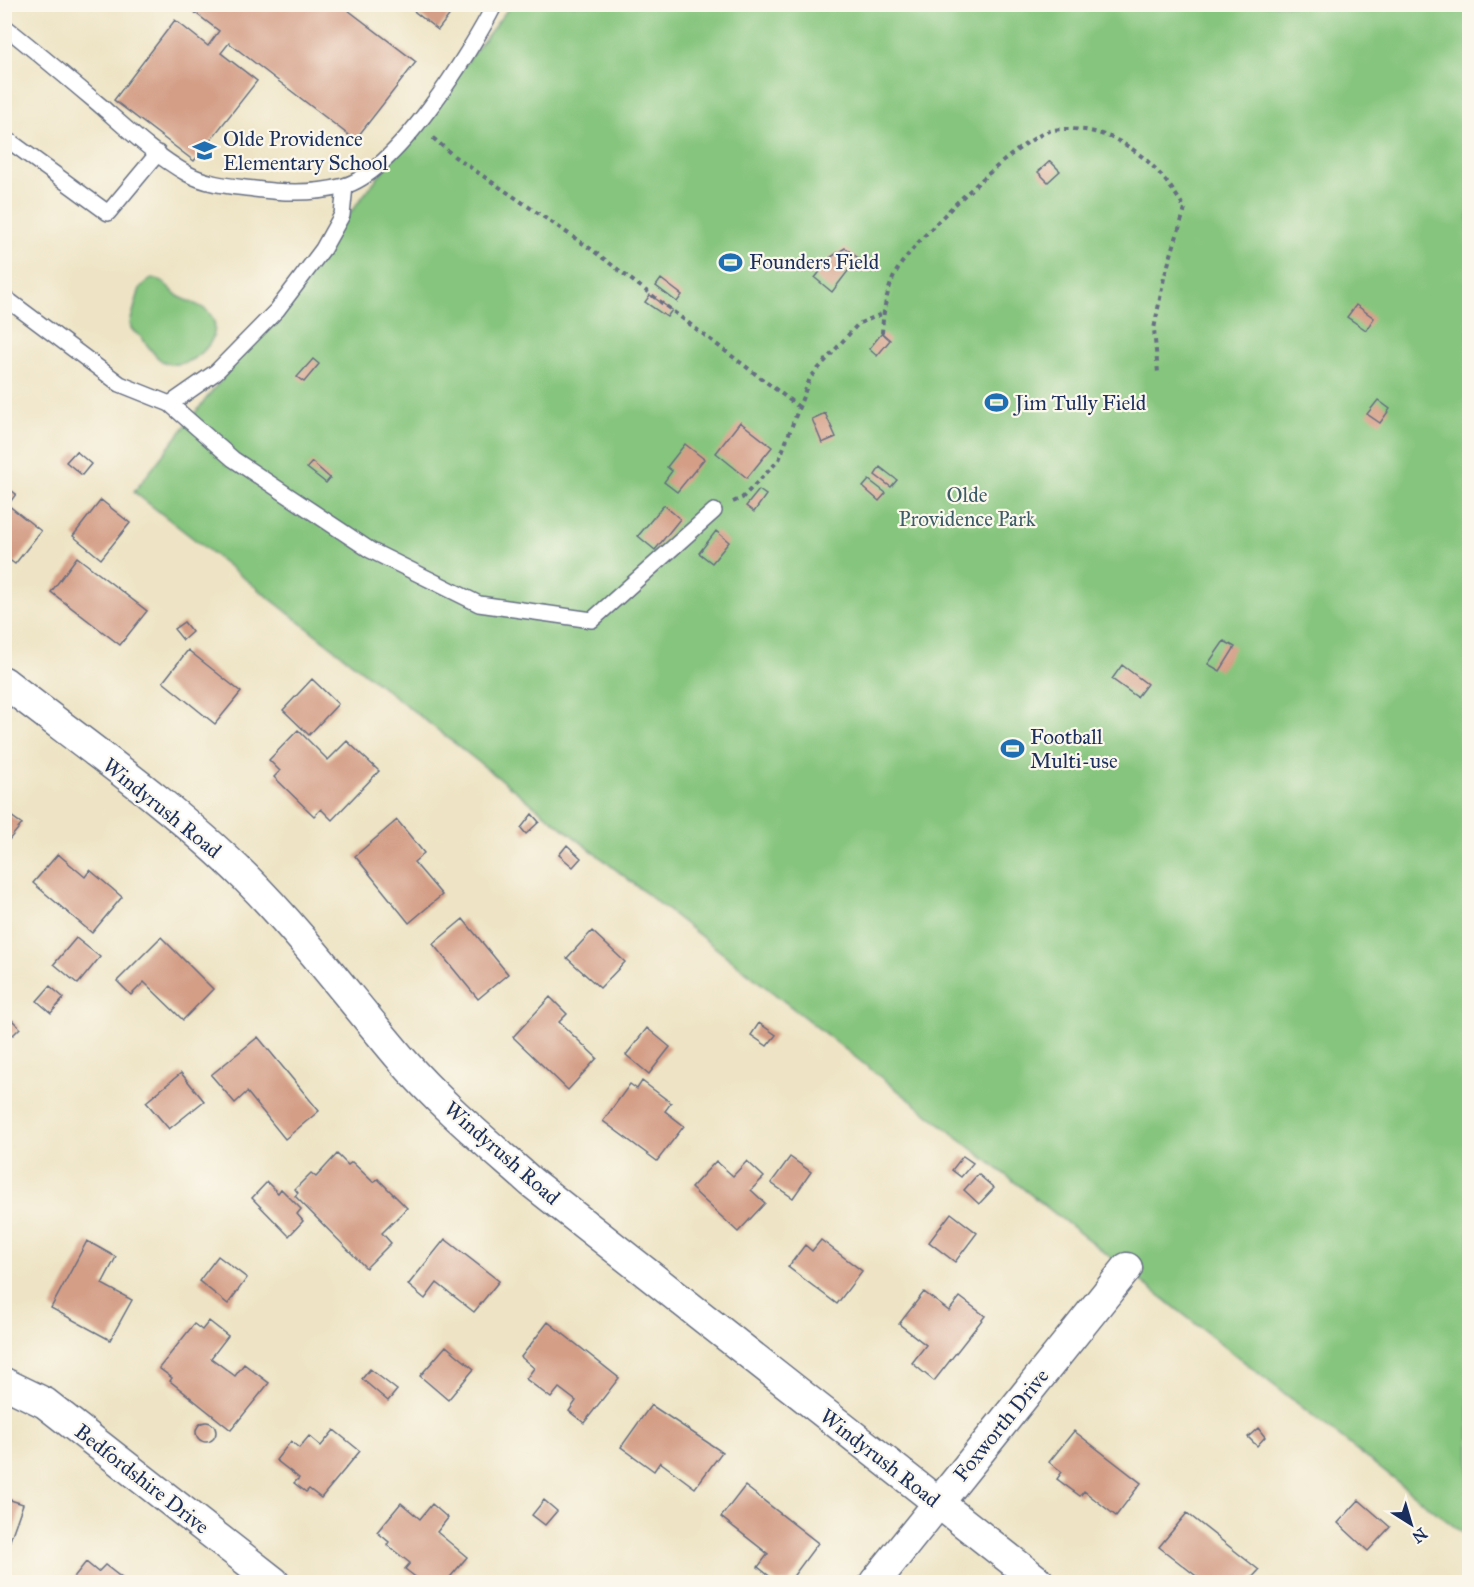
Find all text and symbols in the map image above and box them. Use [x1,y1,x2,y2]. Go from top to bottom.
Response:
place label: Olde Providence Elementary School [223,126,388,176]
school or university icon: Olde Providence Elementary School [192,138,218,164]
sports icon: Founders Field [718,249,744,275]
place label: Founders Field [749,249,880,275]
sports icon: Jim Tully Field [984,390,1010,416]
place label: Jim Tully Field [1013,390,1147,416]
park label: Olde Providence Park [899,482,1036,532]
place label: Football Multi-use [1030,724,1118,774]
sports icon: Football Multi-use [999,736,1025,762]
street label: Windyrush Road [97,752,227,864]
street label: Windyrush Road [439,1096,566,1211]
street label: Foxworth Drive [948,1363,1055,1487]
street label: Windyrush Road [815,1403,946,1513]
street label: Bedfordshire Drive [69,1418,215,1540]
north arrow [1381,1494,1441,1554]
text: N [1408,1524,1431,1548]

